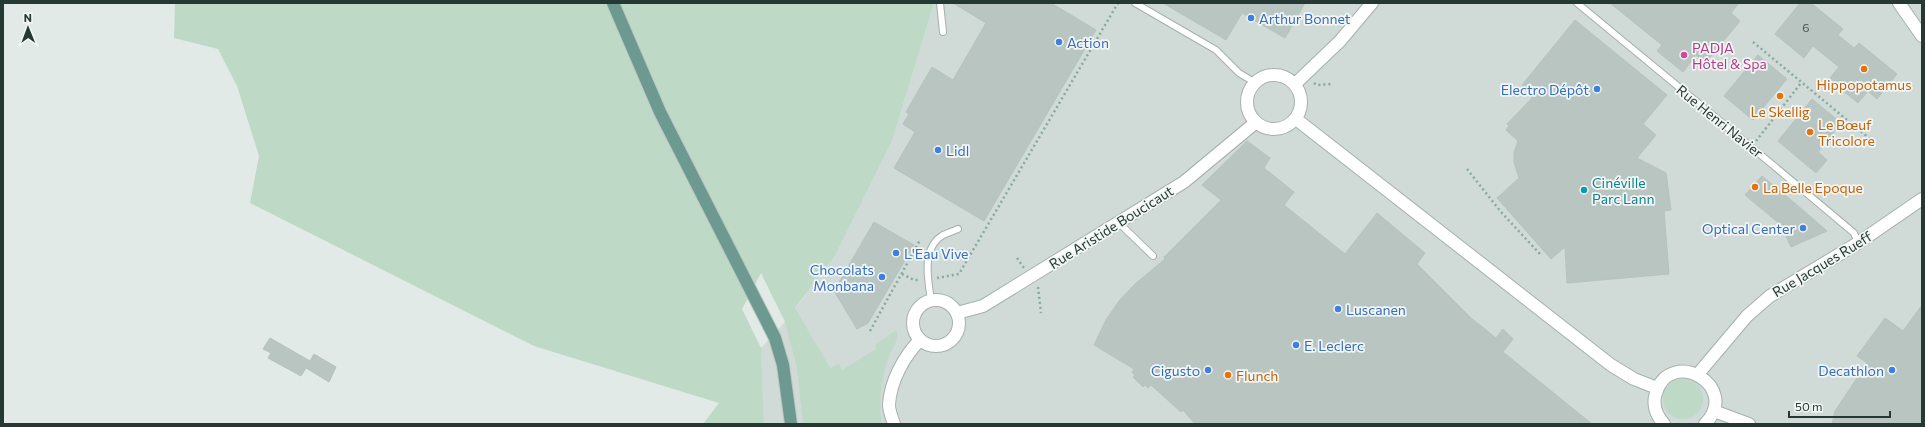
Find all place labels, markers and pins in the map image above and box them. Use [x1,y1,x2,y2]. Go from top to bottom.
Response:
place label: Arthur Bonnet [1259,10,1351,27]
marker: Arthur Bonnet [1246,13,1256,23]
place label: Action [1067,34,1109,51]
marker: Action [1054,37,1064,47]
place label: PADJA Hôtel & Spa [1692,39,1767,72]
marker: PADJA Hôtel & Spa [1679,50,1689,60]
marker: Hippopotamus [1859,64,1869,74]
place label: Hippopotamus [1816,76,1912,93]
place label: Electro Dépôt [1501,81,1589,98]
marker: Electro Dépôt [1592,84,1602,94]
marker: Le Skellig [1775,91,1785,101]
place label: Le Skellig [1750,103,1810,120]
place label: Le Bœuf Tricolore [1818,116,1875,149]
marker: Le Bœuf Tricolore [1805,127,1815,137]
place label: Lidl [946,142,969,159]
marker: Lidl [933,145,943,155]
place label: Cinéville Parc Lann [1592,174,1654,207]
place label: La Belle Epoque [1763,179,1863,196]
marker: La Belle Epoque [1750,182,1760,192]
marker: Cinéville Parc Lann [1579,185,1589,195]
place label: Optical Center [1702,220,1795,237]
marker: Optical Center [1798,223,1808,233]
place label: L'Eau Vive [904,245,969,262]
marker: L'Eau Vive [891,248,901,258]
place label: Chocolats Monbana [810,261,874,294]
marker: Chocolats Monbana [877,272,887,282]
place label: Luscanen [1346,301,1406,318]
marker: Luscanen [1333,304,1343,314]
place label: E. Leclerc [1304,337,1364,354]
marker: E. Leclerc [1291,340,1301,350]
place label: Cigusto [1151,362,1200,379]
place label: Decathlon [1818,362,1884,379]
marker: Cigusto [1203,365,1213,375]
marker: Decathlon [1887,365,1897,375]
place label: Flunch [1236,367,1278,384]
marker: Flunch [1223,370,1233,380]

